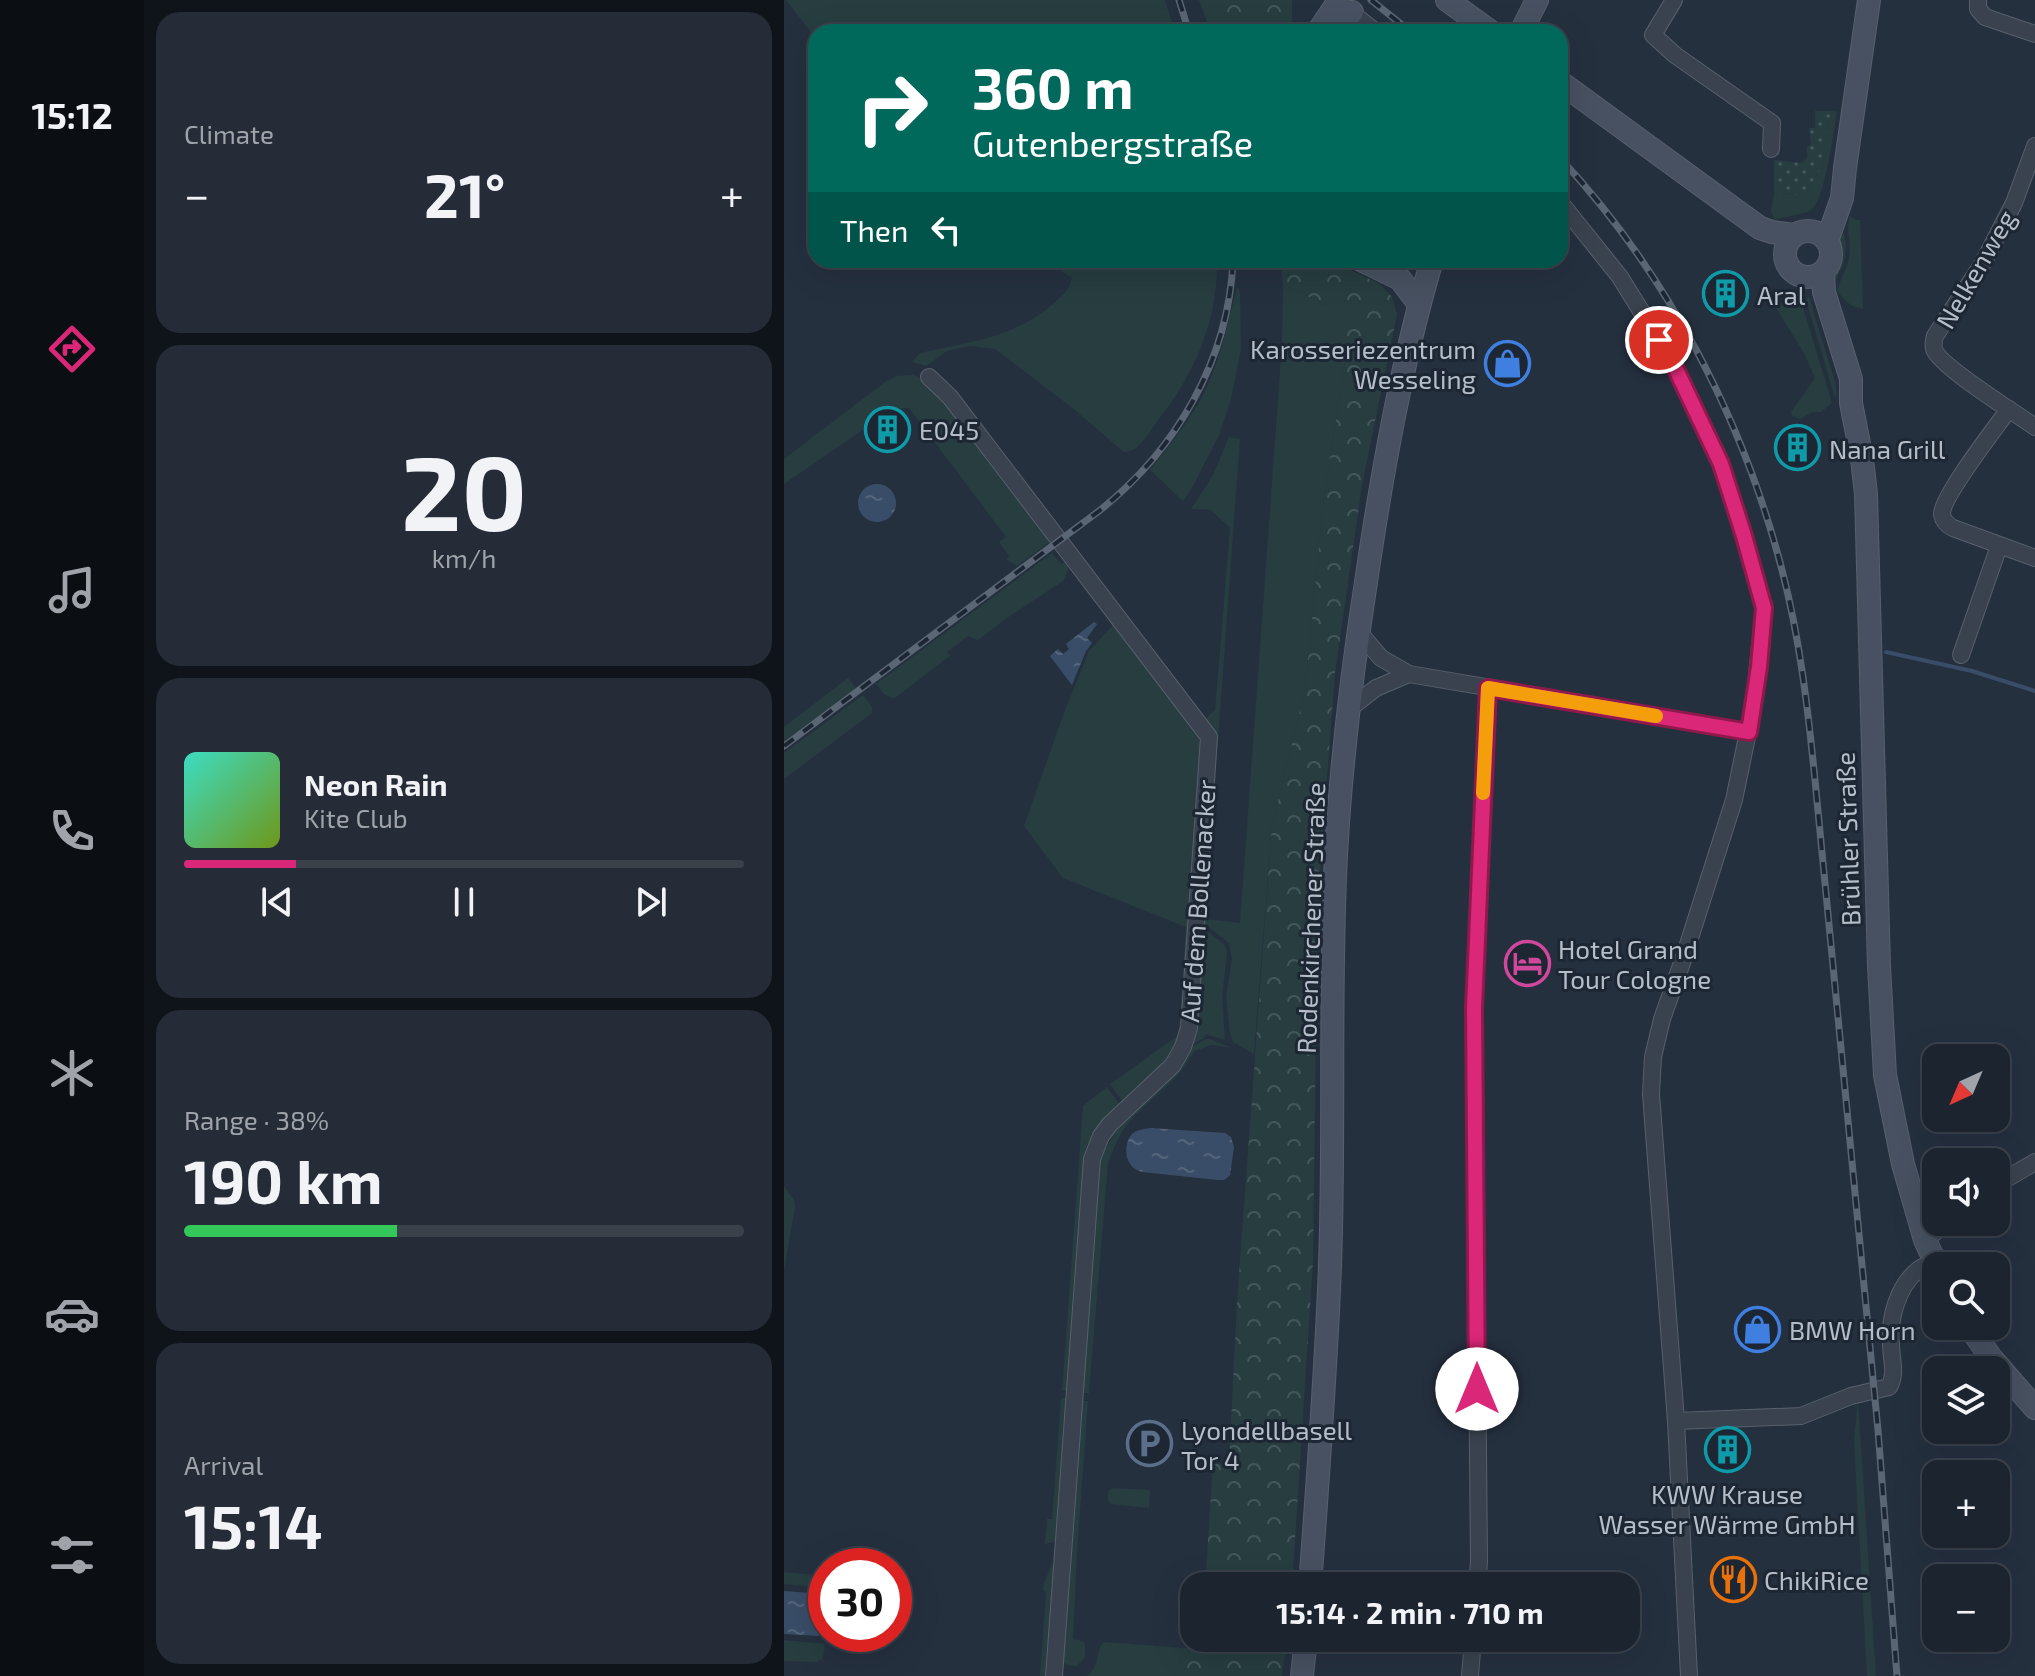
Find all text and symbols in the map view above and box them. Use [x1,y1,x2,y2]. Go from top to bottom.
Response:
text: 360 m [972,53,1134,120]
icon: right [840,56,944,160]
text: 15:12 [31,93,113,136]
text: Climate [184,118,274,149]
text: Gutenbergstraße [972,121,1253,164]
text: 21° [424,158,505,230]
text: − [184,167,210,220]
text: + [720,167,744,220]
street label: Nelkenweg [1929,204,2021,334]
icon: left [924,208,968,252]
text: Then [840,212,908,248]
building icon: Aral [1702,270,1750,318]
place label: Aral [1757,279,1806,310]
pin [1625,306,1693,374]
icon: arrive [1637,318,1681,362]
icon: directions [44,321,100,377]
place label: Karosseriezentrum Wesseling [1250,333,1476,394]
shop icon: Karosseriezentrum Wesseling [1483,339,1531,387]
building icon: E045 [864,405,912,453]
place label: E045 [919,414,979,445]
building icon: Nana Grill [1774,424,1822,472]
text: 20 [401,427,527,552]
place label: Nana Grill [1829,433,1946,464]
text: km/h [432,542,496,573]
icon: music [44,562,100,618]
street label: Brühler Straße [1828,751,1866,927]
text: Neon Rain [304,766,448,802]
street label: Auf dem Bollenacker [1173,779,1221,1023]
street label: Rodenkirchener Straße [1290,782,1330,1054]
text: Kite Club [304,802,408,833]
icon: phone [44,803,100,859]
icon: previous [255,880,299,924]
icon: pause [442,880,486,924]
icon: next [629,880,673,924]
place label: Hotel Grand Tour Cologne [1558,933,1711,994]
hotel icon: Hotel Grand Tour Cologne [1503,939,1551,987]
north arrow [1922,1044,2010,1132]
map controls [1922,1044,2010,1652]
icon: climate [44,1045,100,1101]
text: Range · 38% [184,1104,329,1135]
text: 190 km [184,1144,383,1216]
button: sound [1922,1148,2010,1236]
button: search [1922,1252,2010,1340]
icon: car [44,1286,100,1342]
shop icon: BMW Horn [1734,1305,1782,1353]
place label: BMW Horn [1789,1314,1916,1345]
position arrow [1435,1347,1519,1431]
button: layers [1922,1356,2010,1444]
place label: Lyondellbasell Tor 4 [1181,1414,1352,1475]
parking icon: Lyondellbasell Tor 4 [1126,1420,1174,1468]
building icon: KWW Krause Wasser Wärme GmbH [1703,1426,1751,1474]
text: Arrival [184,1449,263,1480]
button: + [1922,1460,2010,1548]
place label: KWW Krause Wasser Wärme GmbH [1598,1478,1856,1539]
text: 15:14 [184,1489,323,1561]
icon: filters [44,1527,100,1583]
speed limit sign: 30 [808,1548,912,1652]
restaurant icon: ChikiRice [1709,1555,1757,1603]
place label: ChikiRice [1764,1564,1869,1595]
button: − [1922,1564,2010,1652]
text: 15:14 · 2 min · 710 m [1276,1594,1544,1630]

